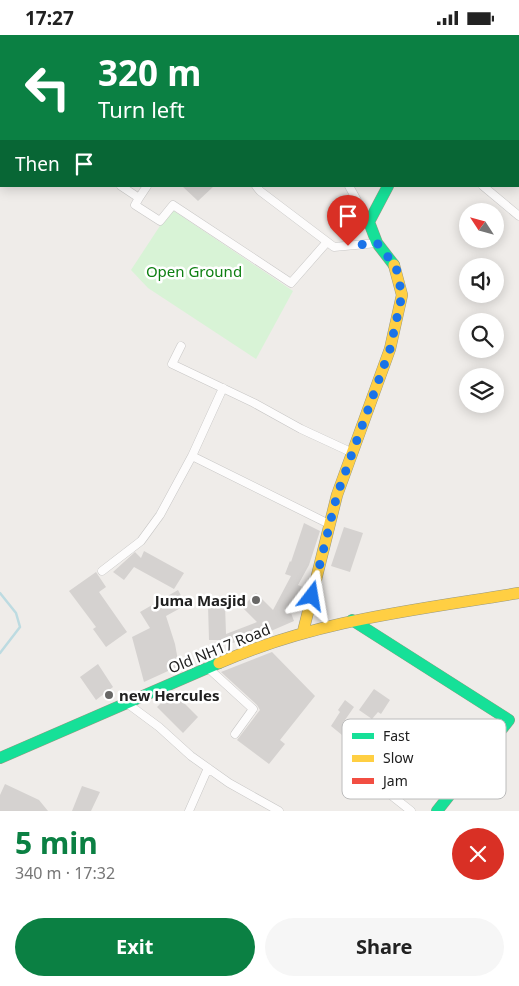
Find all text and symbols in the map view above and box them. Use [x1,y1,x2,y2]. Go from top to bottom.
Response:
text: 17:27 [25,5,74,31]
text: 320 m [98,49,201,96]
icon: left [15,55,80,120]
text: Turn left [98,94,185,124]
icon: arrive [70,150,98,178]
text: Then [15,151,60,177]
pin [327,195,369,246]
icon: arrive [334,202,362,230]
north arrow [459,203,504,247]
map controls [459,203,504,413]
button: sound [459,258,504,303]
park label: Open Ground [146,261,242,281]
button: search [459,313,504,358]
button: layers [459,368,504,413]
position arrow [285,569,337,621]
place label: Juma Masjid [153,590,246,610]
marker: Juma Masjid [250,594,262,606]
street label: Old NH17 Road [165,618,273,678]
place label: new Hercules [119,685,219,705]
marker: new Hercules [103,689,115,701]
legend [342,719,506,799]
text: Fast [383,726,410,745]
text: Slow [383,748,414,767]
text: Jam [381,771,408,790]
text: 5 min [15,822,98,863]
button: close [452,828,504,880]
text: 340 m · 17:32 [15,862,115,884]
button: Exit [15,918,255,976]
button: Share [265,918,504,976]

